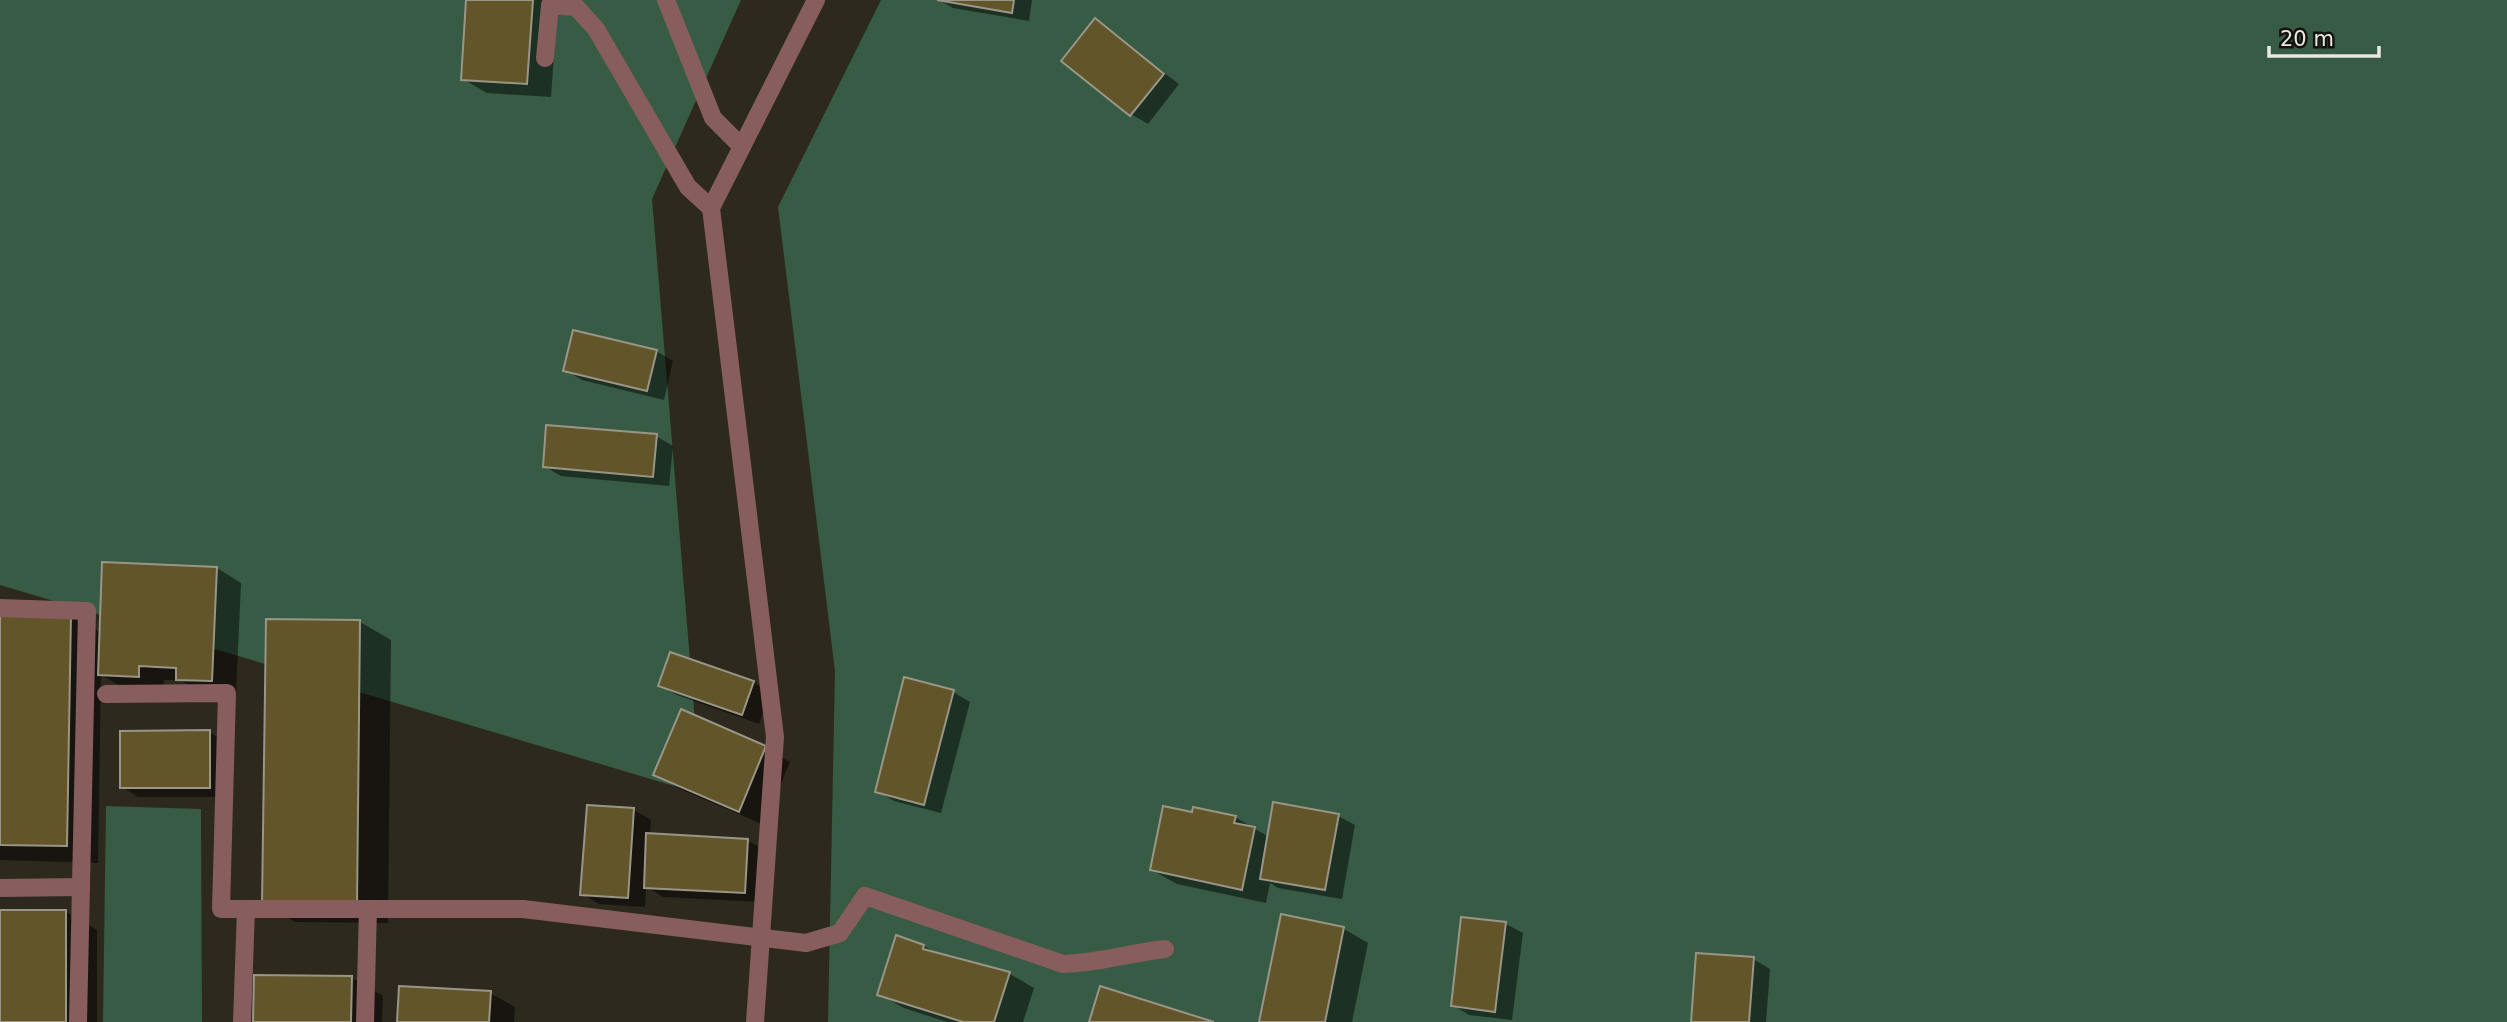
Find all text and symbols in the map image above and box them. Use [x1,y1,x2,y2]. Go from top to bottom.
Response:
scale bar [2269,14,2379,58]
text: 20 m [2280,27,2334,51]

